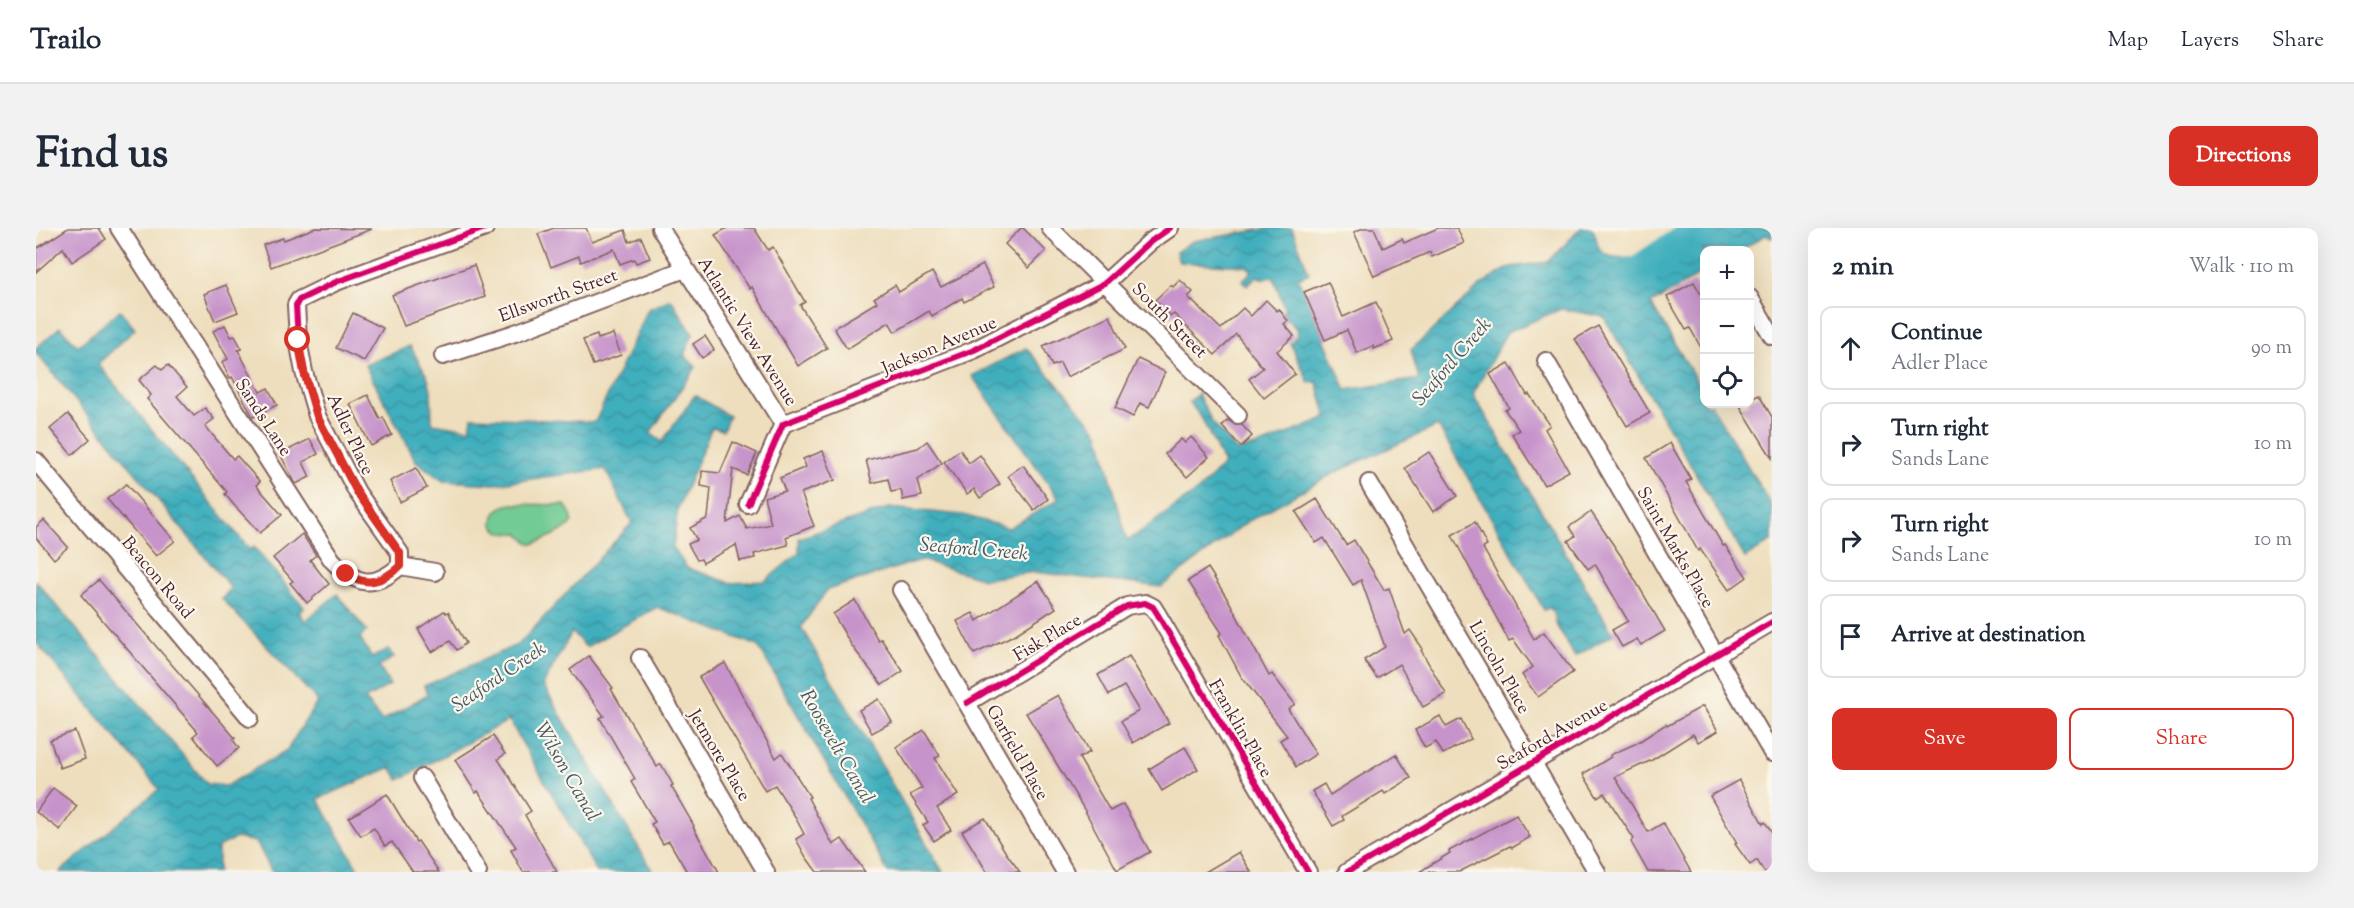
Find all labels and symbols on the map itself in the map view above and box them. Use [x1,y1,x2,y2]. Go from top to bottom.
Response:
street label: Atlantic View Avenue [690,252,803,412]
street label: Ellsworth Street [496,263,622,330]
street label: South Street [1125,278,1212,365]
street label: Jackson Avenue [877,311,1001,383]
water label: Seaford Creek [1406,312,1499,413]
route start [284,326,310,352]
street label: Sands Lane [227,374,297,462]
street label: Adler Place [319,390,379,480]
street label: Saint Marks Place [1629,482,1720,614]
street label: Beacon Road [114,531,199,625]
water label: Seaford Creek [918,531,1029,570]
route end [332,560,358,586]
street label: Fisk Place [1009,608,1087,669]
street label: Lincoln Place [1461,617,1535,719]
water label: Seaford Creek [446,636,553,720]
street label: Franklin Place [1201,675,1278,783]
water label: Roosevelt Canal [791,685,880,810]
street label: Seaford Avenue [1493,693,1613,778]
street label: Garfield Place [978,701,1054,805]
street label: Jetmore Place [680,704,756,807]
water label: Wilson Canal [526,717,606,827]

